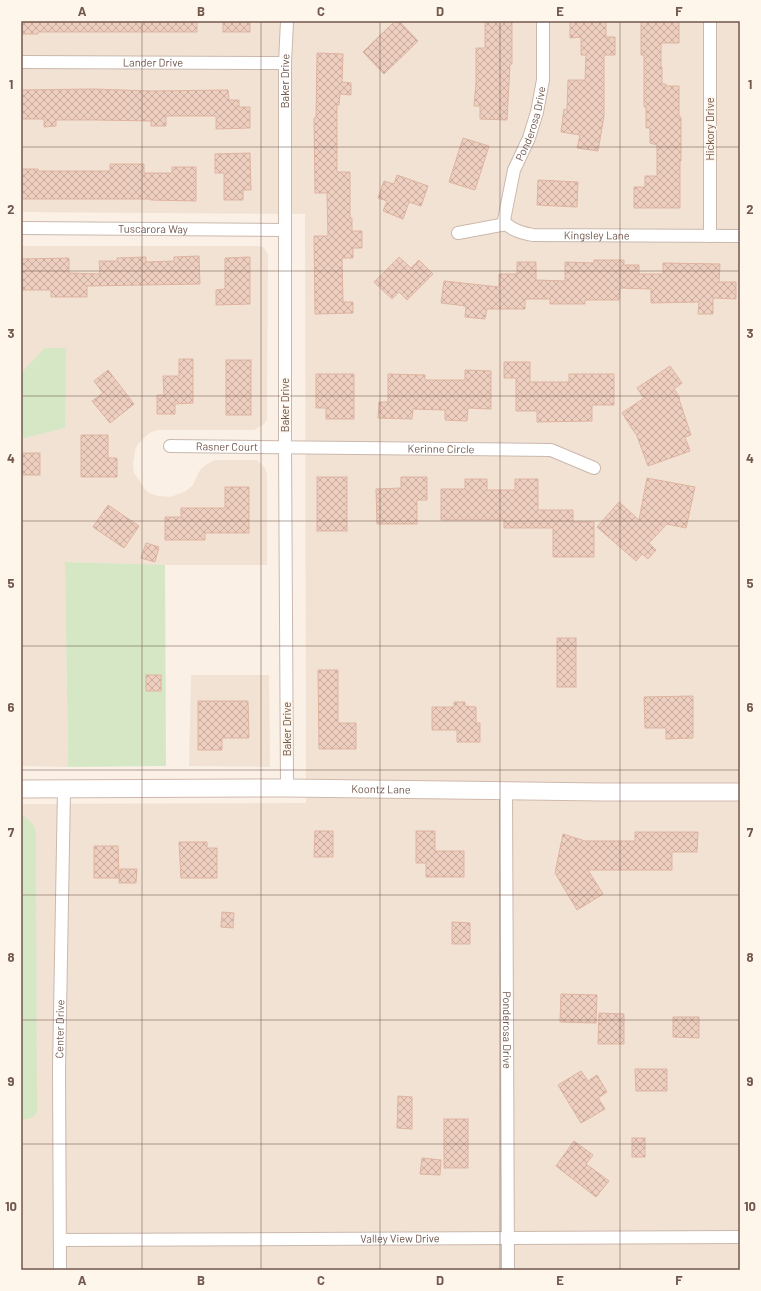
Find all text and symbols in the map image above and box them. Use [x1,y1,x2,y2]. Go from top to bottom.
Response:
text: A [78,3,87,19]
text: B [197,3,205,19]
text: C [317,3,325,19]
text: D [436,3,444,19]
text: E [556,3,564,19]
text: F [675,3,683,19]
street label: Baker Drive [278,53,291,108]
street label: Lander Drive [123,55,183,69]
text: 1 [9,76,13,92]
text: 1 [748,76,752,92]
street label: Ponderosa Drive [512,85,548,163]
street label: Hickory Drive [703,97,716,161]
text: 2 [7,201,15,217]
text: 2 [746,201,754,217]
street label: Tuscarora Way [118,222,188,235]
street label: Kingsley Lane [564,228,630,241]
text: 3 [7,325,15,341]
text: 3 [746,325,754,341]
street label: Baker Drive [278,378,291,432]
street label: Rasner Court [196,439,258,453]
street label: Kerinne Circle [408,441,475,455]
text: 4 [7,450,15,466]
text: 4 [746,450,754,466]
text: 5 [7,575,15,591]
text: 5 [746,575,754,591]
text: 6 [8,699,15,715]
text: 6 [747,699,754,715]
street label: Baker Drive [280,702,293,756]
street label: Koontz Lane [351,782,411,796]
text: 7 [8,824,15,840]
text: 7 [747,824,754,840]
text: 8 [7,949,15,965]
text: 8 [746,949,754,965]
street label: Ponderosa Drive [501,991,514,1069]
street label: Center Drive [52,999,66,1059]
text: 9 [8,1073,15,1089]
text: 9 [747,1073,754,1089]
text: 10 [5,1198,17,1214]
text: 10 [744,1198,756,1214]
street label: Valley View Drive [360,1231,440,1245]
text: A [78,1272,87,1288]
text: B [197,1272,205,1288]
text: C [317,1272,325,1288]
text: D [436,1272,444,1288]
text: E [556,1272,564,1288]
text: F [675,1272,683,1288]

